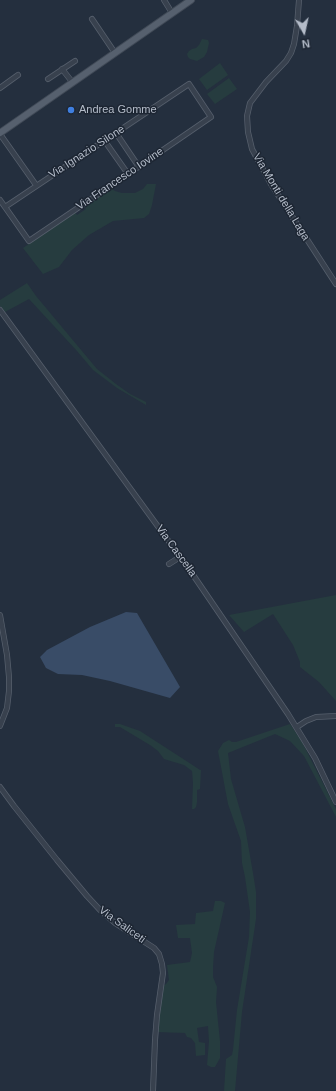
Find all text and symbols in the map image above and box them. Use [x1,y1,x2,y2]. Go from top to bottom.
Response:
north arrow [284,12,324,52]
text: N [301,37,311,50]
place label: Andrea Gomme [79,103,157,117]
marker: Andrea Gomme [66,105,76,115]
street label: Via Ignazio Silone [47,123,127,181]
street label: Via Francesco Iovine [74,145,166,213]
street label: Via Monti della Laga [250,151,312,243]
street label: Via Cascella [153,522,199,580]
street label: Via Saliceti [96,904,148,946]

